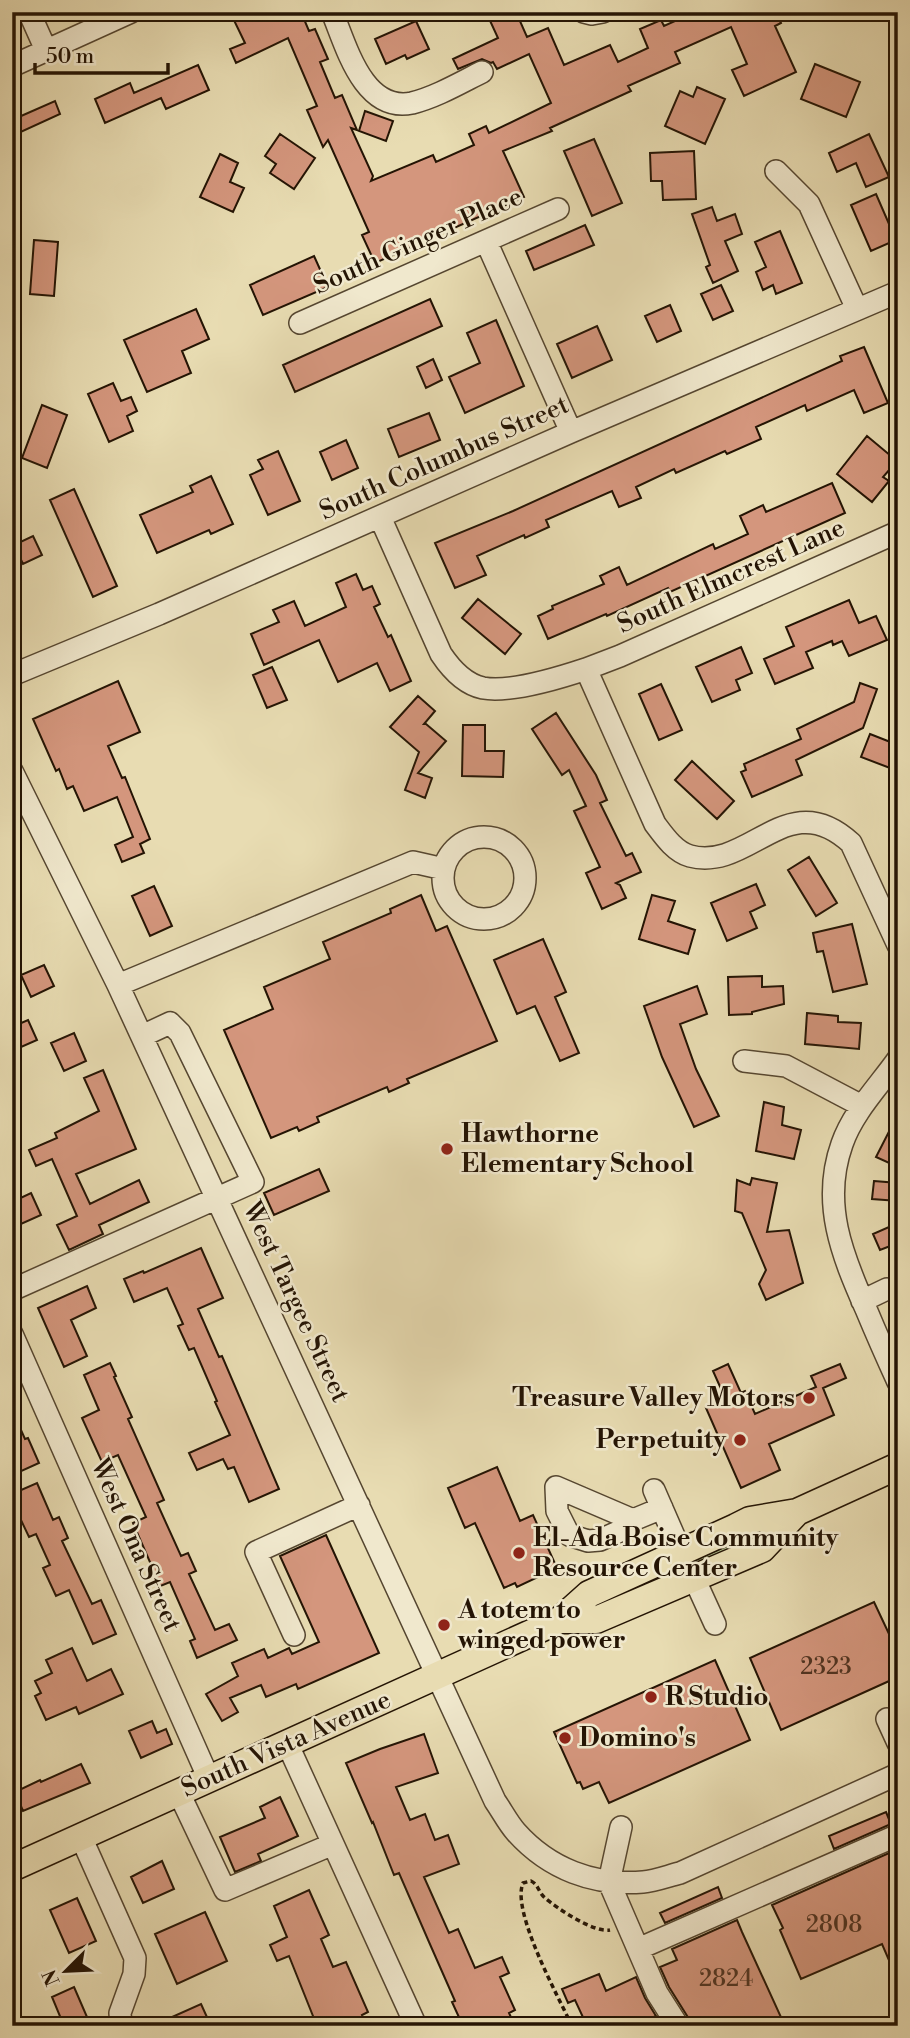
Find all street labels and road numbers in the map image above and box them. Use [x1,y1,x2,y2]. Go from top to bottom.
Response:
street label: South Ginger Place [308,180,528,302]
street label: South Columbus Street [314,389,574,527]
street label: South Elmcrest Lane [612,511,850,641]
street label: West Targee Street [235,1196,356,1407]
street label: West Ona Street [83,1453,188,1637]
street label: South Vista Avenue [176,1683,396,1805]

